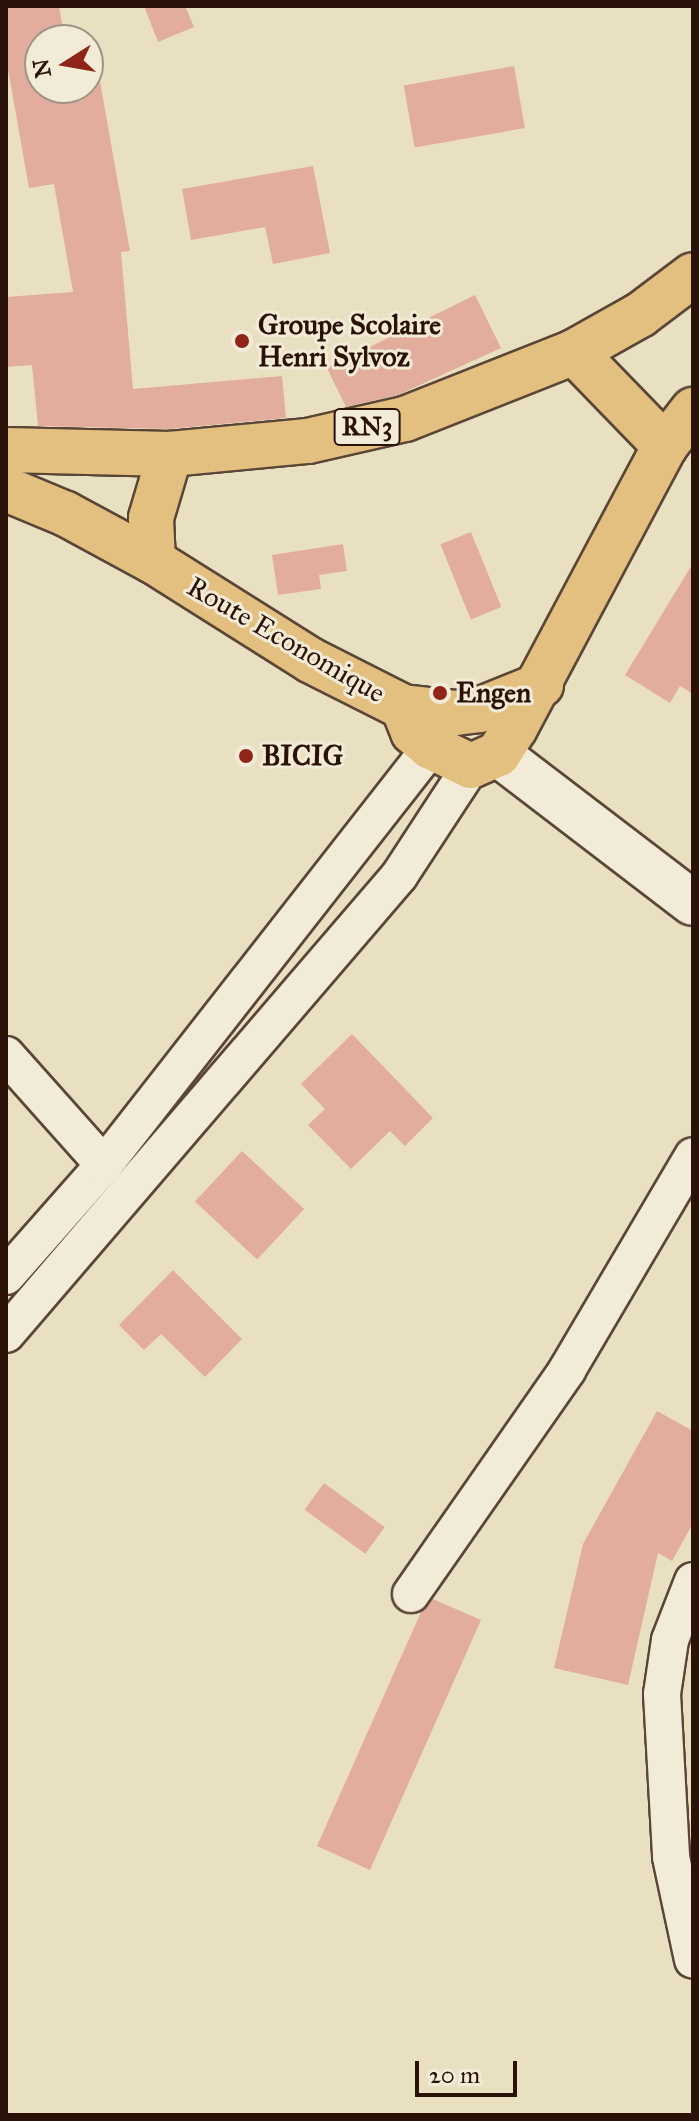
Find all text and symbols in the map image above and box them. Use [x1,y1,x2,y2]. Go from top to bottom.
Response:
north arrow [24,24,104,104]
text: N [27,57,57,80]
place label: Groupe Scolaire Henri Sylvoz [258,308,441,374]
marker: Groupe Scolaire Henri Sylvoz [233,332,251,350]
road number: RN3 [333,405,401,449]
street label: Route Economique [181,570,391,710]
place label: Engen [456,676,531,710]
marker: Engen [431,684,449,702]
place label: BICIG [262,739,343,773]
marker: BICIG [237,747,255,765]
scale bar [419,2045,521,2095]
text: 20 m [429,2060,480,2090]

